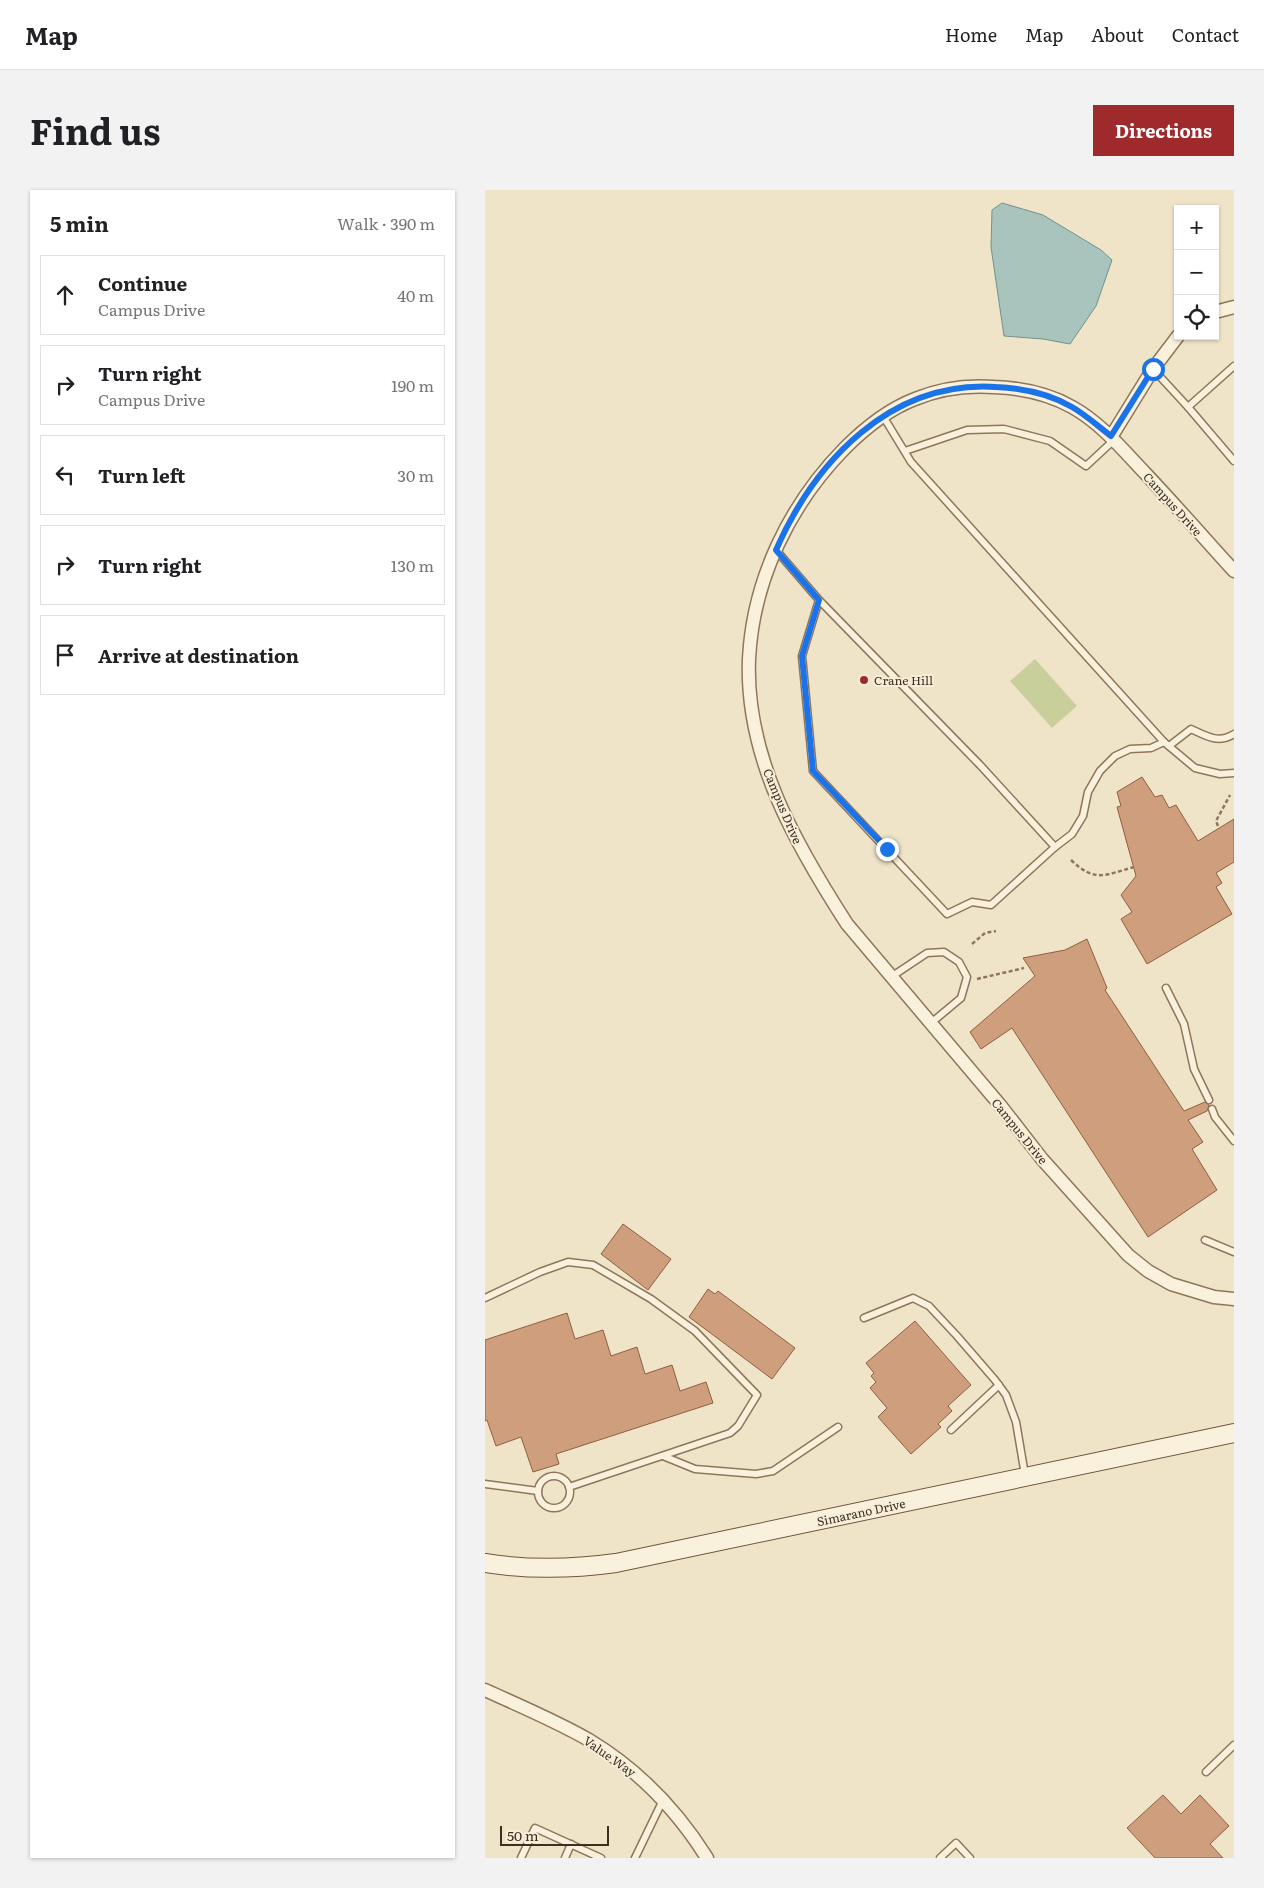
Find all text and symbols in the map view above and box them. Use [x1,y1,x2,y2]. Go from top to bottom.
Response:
text: Map [25,17,78,52]
text: Home [945,21,997,48]
text: Map [1025,21,1063,48]
text: About [1091,21,1144,48]
text: Contact [1172,21,1239,48]
text: Find us [30,104,160,156]
button: Directions [1093,105,1234,156]
map controls [1174,205,1219,340]
button: + [1174,205,1219,250]
text: 5 min [50,207,109,238]
text: Walk · 390 m [337,211,435,235]
button: − [1174,250,1219,295]
text: Continue [98,269,187,297]
icon: ahead [51,281,79,309]
text: 40 m [397,283,434,307]
button: locate [1174,295,1219,340]
text: Campus Drive [98,297,205,321]
route start [1142,358,1165,381]
text: Turn right [98,359,202,387]
icon: right [51,371,79,399]
text: 190 m [391,373,434,397]
text: Campus Drive [98,387,205,411]
icon: left [51,461,79,489]
text: Turn left [98,461,185,489]
text: 30 m [397,463,434,487]
street label: Campus Drive [1139,468,1207,540]
icon: right [51,551,79,579]
text: Turn right [98,551,202,579]
text: 130 m [391,553,434,577]
icon: arrive [51,641,79,669]
text: Arrive at destination [98,641,299,669]
place label: Crane Hill [874,671,933,689]
marker: Crane Hill [858,674,870,686]
street label: Campus Drive [759,765,807,847]
route end [876,838,899,861]
street label: Campus Drive [988,1094,1052,1168]
street label: Simarano Drive [815,1494,907,1530]
street label: Value Way [580,1731,640,1781]
scale bar [500,1823,609,1846]
text: 50 m [507,1825,539,1845]

